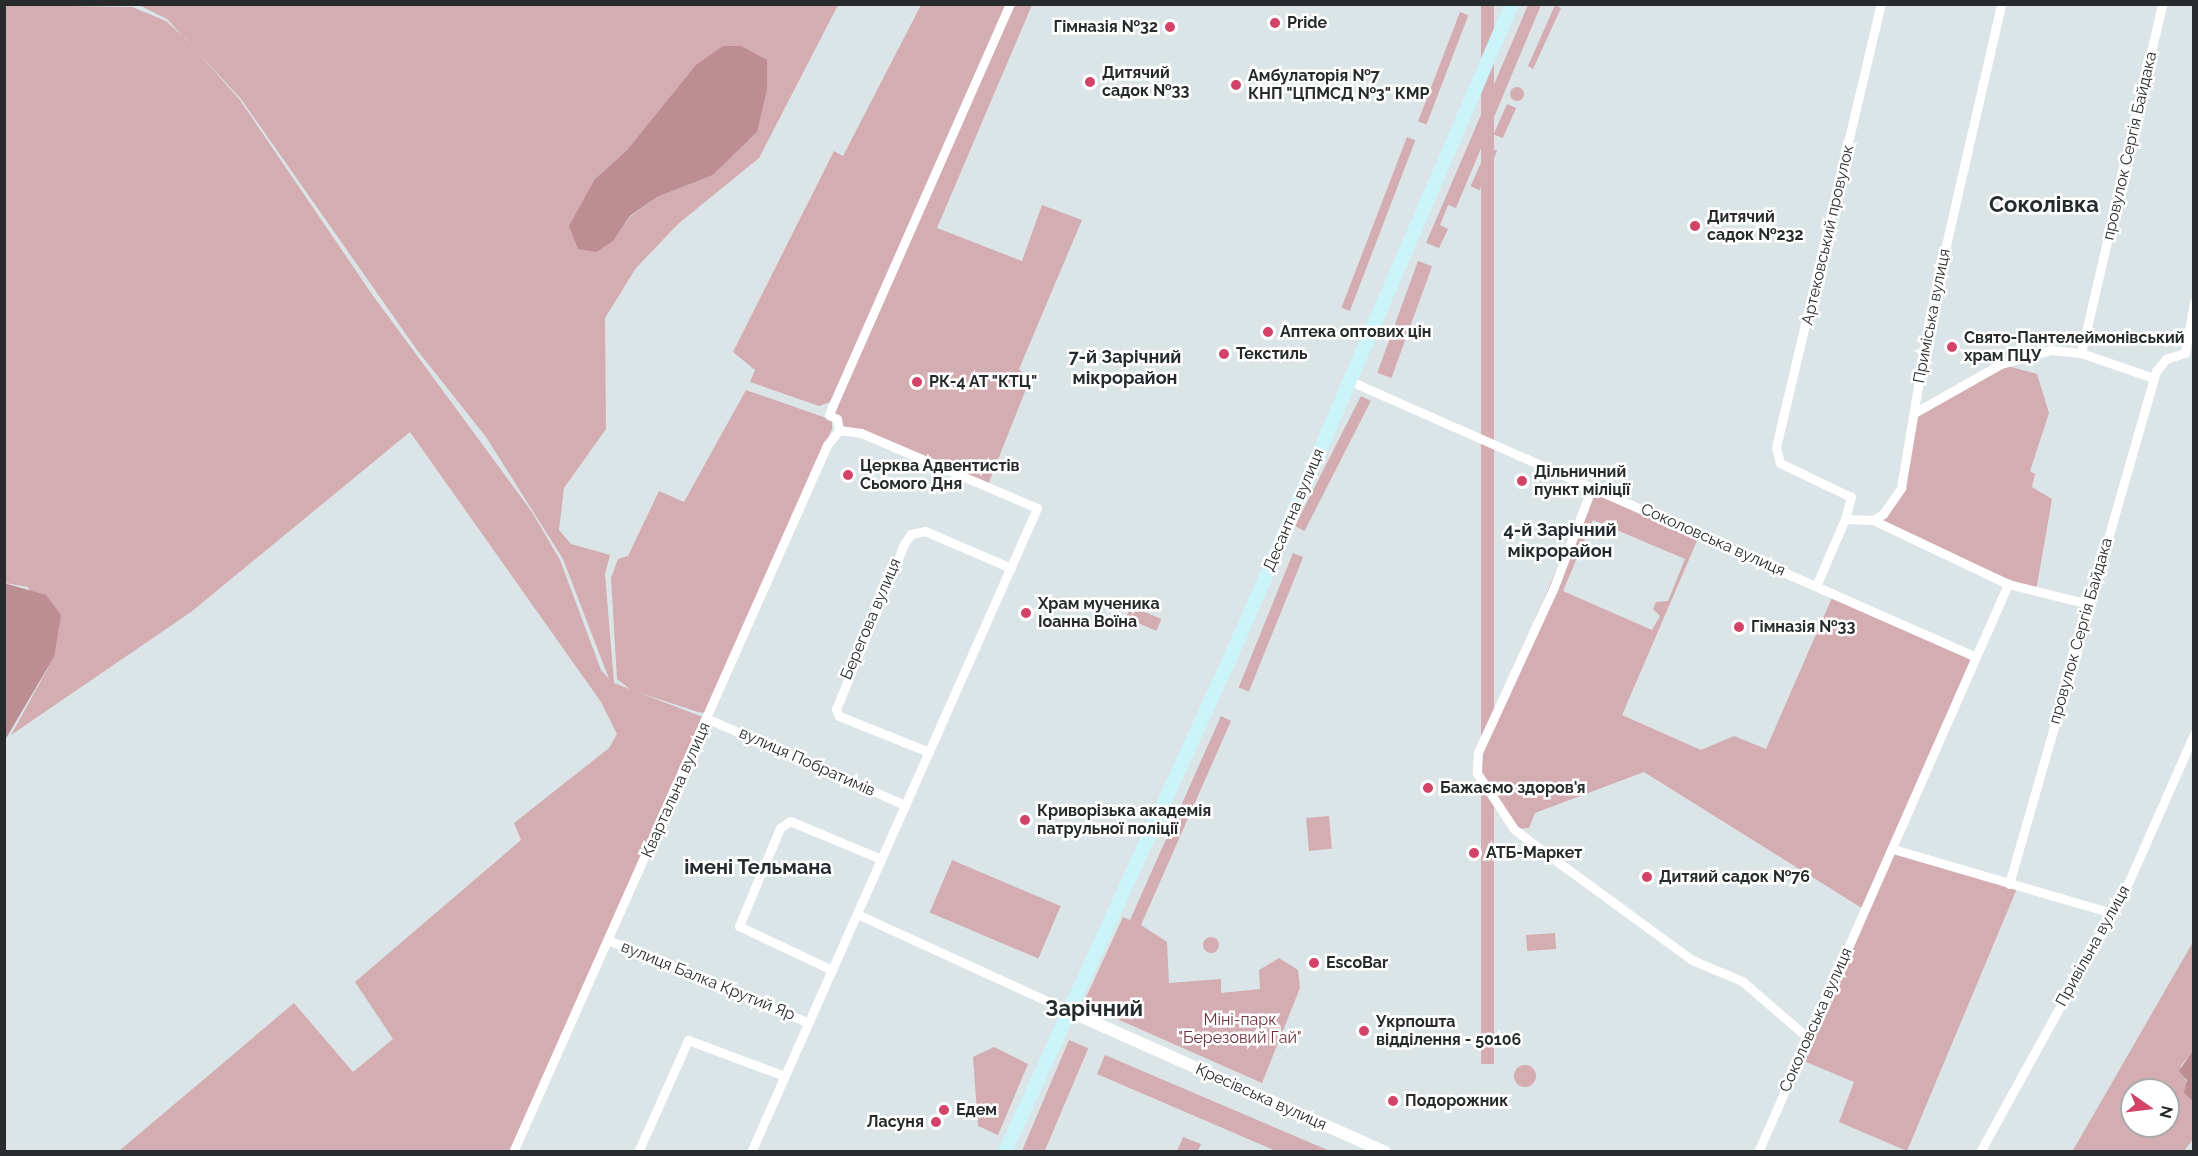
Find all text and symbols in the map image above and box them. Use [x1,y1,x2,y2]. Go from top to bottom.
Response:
place label: Pride [1287,13,1327,33]
marker: Pride [1268,16,1282,30]
place label: Гімназія №32 [1054,17,1158,37]
marker: Гімназія №32 [1163,20,1177,34]
street label: провулок Сергія Байдака [2099,50,2161,242]
place label: Дитячий садок №33 [1102,63,1189,101]
place label: Амбулаторія №7 КНП "ЦПМСД №3" КМР [1248,66,1430,104]
marker: Дитячий садок №33 [1083,75,1097,89]
marker: Амбулаторія №7 КНП "ЦПМСД №3" КМР [1229,78,1243,92]
street label: Артековський провулок [1798,143,1858,327]
district label: Соколівка [1989,192,2099,218]
place label: Дитячий садок №232 [1707,207,1803,245]
marker: Дитячий садок №232 [1688,219,1702,233]
street label: Приміська вулиця [1910,247,1954,385]
place label: Аптека оптових цін [1280,322,1431,342]
marker: Аптека оптових цін [1261,325,1275,339]
place label: Свято-Пантелеймонівський храм ПЦУ [1964,328,2185,366]
marker: Свято-Пантелеймонівський храм ПЦУ [1945,340,1959,354]
place label: Текстиль [1236,344,1307,364]
district label: 7-й Зарічний мікрорайон [1069,347,1181,389]
marker: Текстиль [1217,347,1231,361]
place label: РК-4 АТ "КТЦ" [929,372,1038,392]
marker: РК-4 АТ "КТЦ" [910,375,924,389]
street label: Десантна вулиця [1259,446,1329,574]
place label: Церква Адвентистів Сьомого Дня [860,456,1020,494]
place label: Дільничний пункт міліції [1534,462,1630,500]
marker: Церква Адвентистів Сьомого Дня [841,468,855,482]
marker: Дільничний пункт міліції [1515,474,1529,488]
street label: Соколовська вулиця [1638,499,1788,581]
district label: 4-й Зарічний мікрорайон [1503,520,1617,562]
street label: провулок Сергія Байдака [2045,536,2117,726]
street label: Берегова вулиця [837,555,905,683]
place label: Храм мученика Іоанна Воїна [1038,594,1160,632]
marker: Храм мученика Іоанна Воїна [1019,606,1033,620]
place label: Гімназія №33 [1751,617,1855,637]
marker: Гімназія №33 [1732,620,1746,634]
street label: Квартальна вулиця [638,719,714,861]
street label: вулиця Побратимів [736,723,878,801]
place label: Бажаємо здоров'я [1440,778,1585,798]
marker: Бажаємо здоров'я [1421,781,1435,795]
place label: Криворізька академія патрульної поліції [1037,801,1211,839]
marker: Криворізька академія патрульної поліції [1018,813,1032,827]
place label: АТБ-Маркет [1486,843,1582,863]
marker: АТБ-Маркет [1467,846,1481,860]
district label: імені Тельмана [684,855,832,879]
place label: Дитяий садок №76 [1659,867,1810,887]
marker: Дитяий садок №76 [1640,870,1654,884]
street label: Привільна вулиця [2052,882,2134,1010]
street label: вулиця Балка Крутий Яр [618,937,798,1025]
street label: Соколовська вулиця [1775,945,1857,1095]
place label: EscoBar [1326,953,1388,973]
marker: EscoBar [1307,956,1321,970]
district label: Зарічний [1045,996,1143,1022]
park label: Міні-парк "Березовий Гай" [1178,1010,1302,1048]
place label: Укрпошта відділення - 50106 [1376,1012,1521,1050]
marker: Укрпошта відділення - 50106 [1357,1024,1371,1038]
street label: Кресівська вулиця [1193,1059,1329,1135]
north arrow [2120,1078,2180,1138]
place label: Подорожник [1405,1091,1508,1111]
marker: Подорожник [1386,1094,1400,1108]
place label: Едем [956,1100,997,1120]
marker: Едем [937,1103,951,1117]
text: N [2155,1104,2177,1120]
place label: Ласуня [867,1112,924,1132]
marker: Ласуня [929,1115,943,1129]

